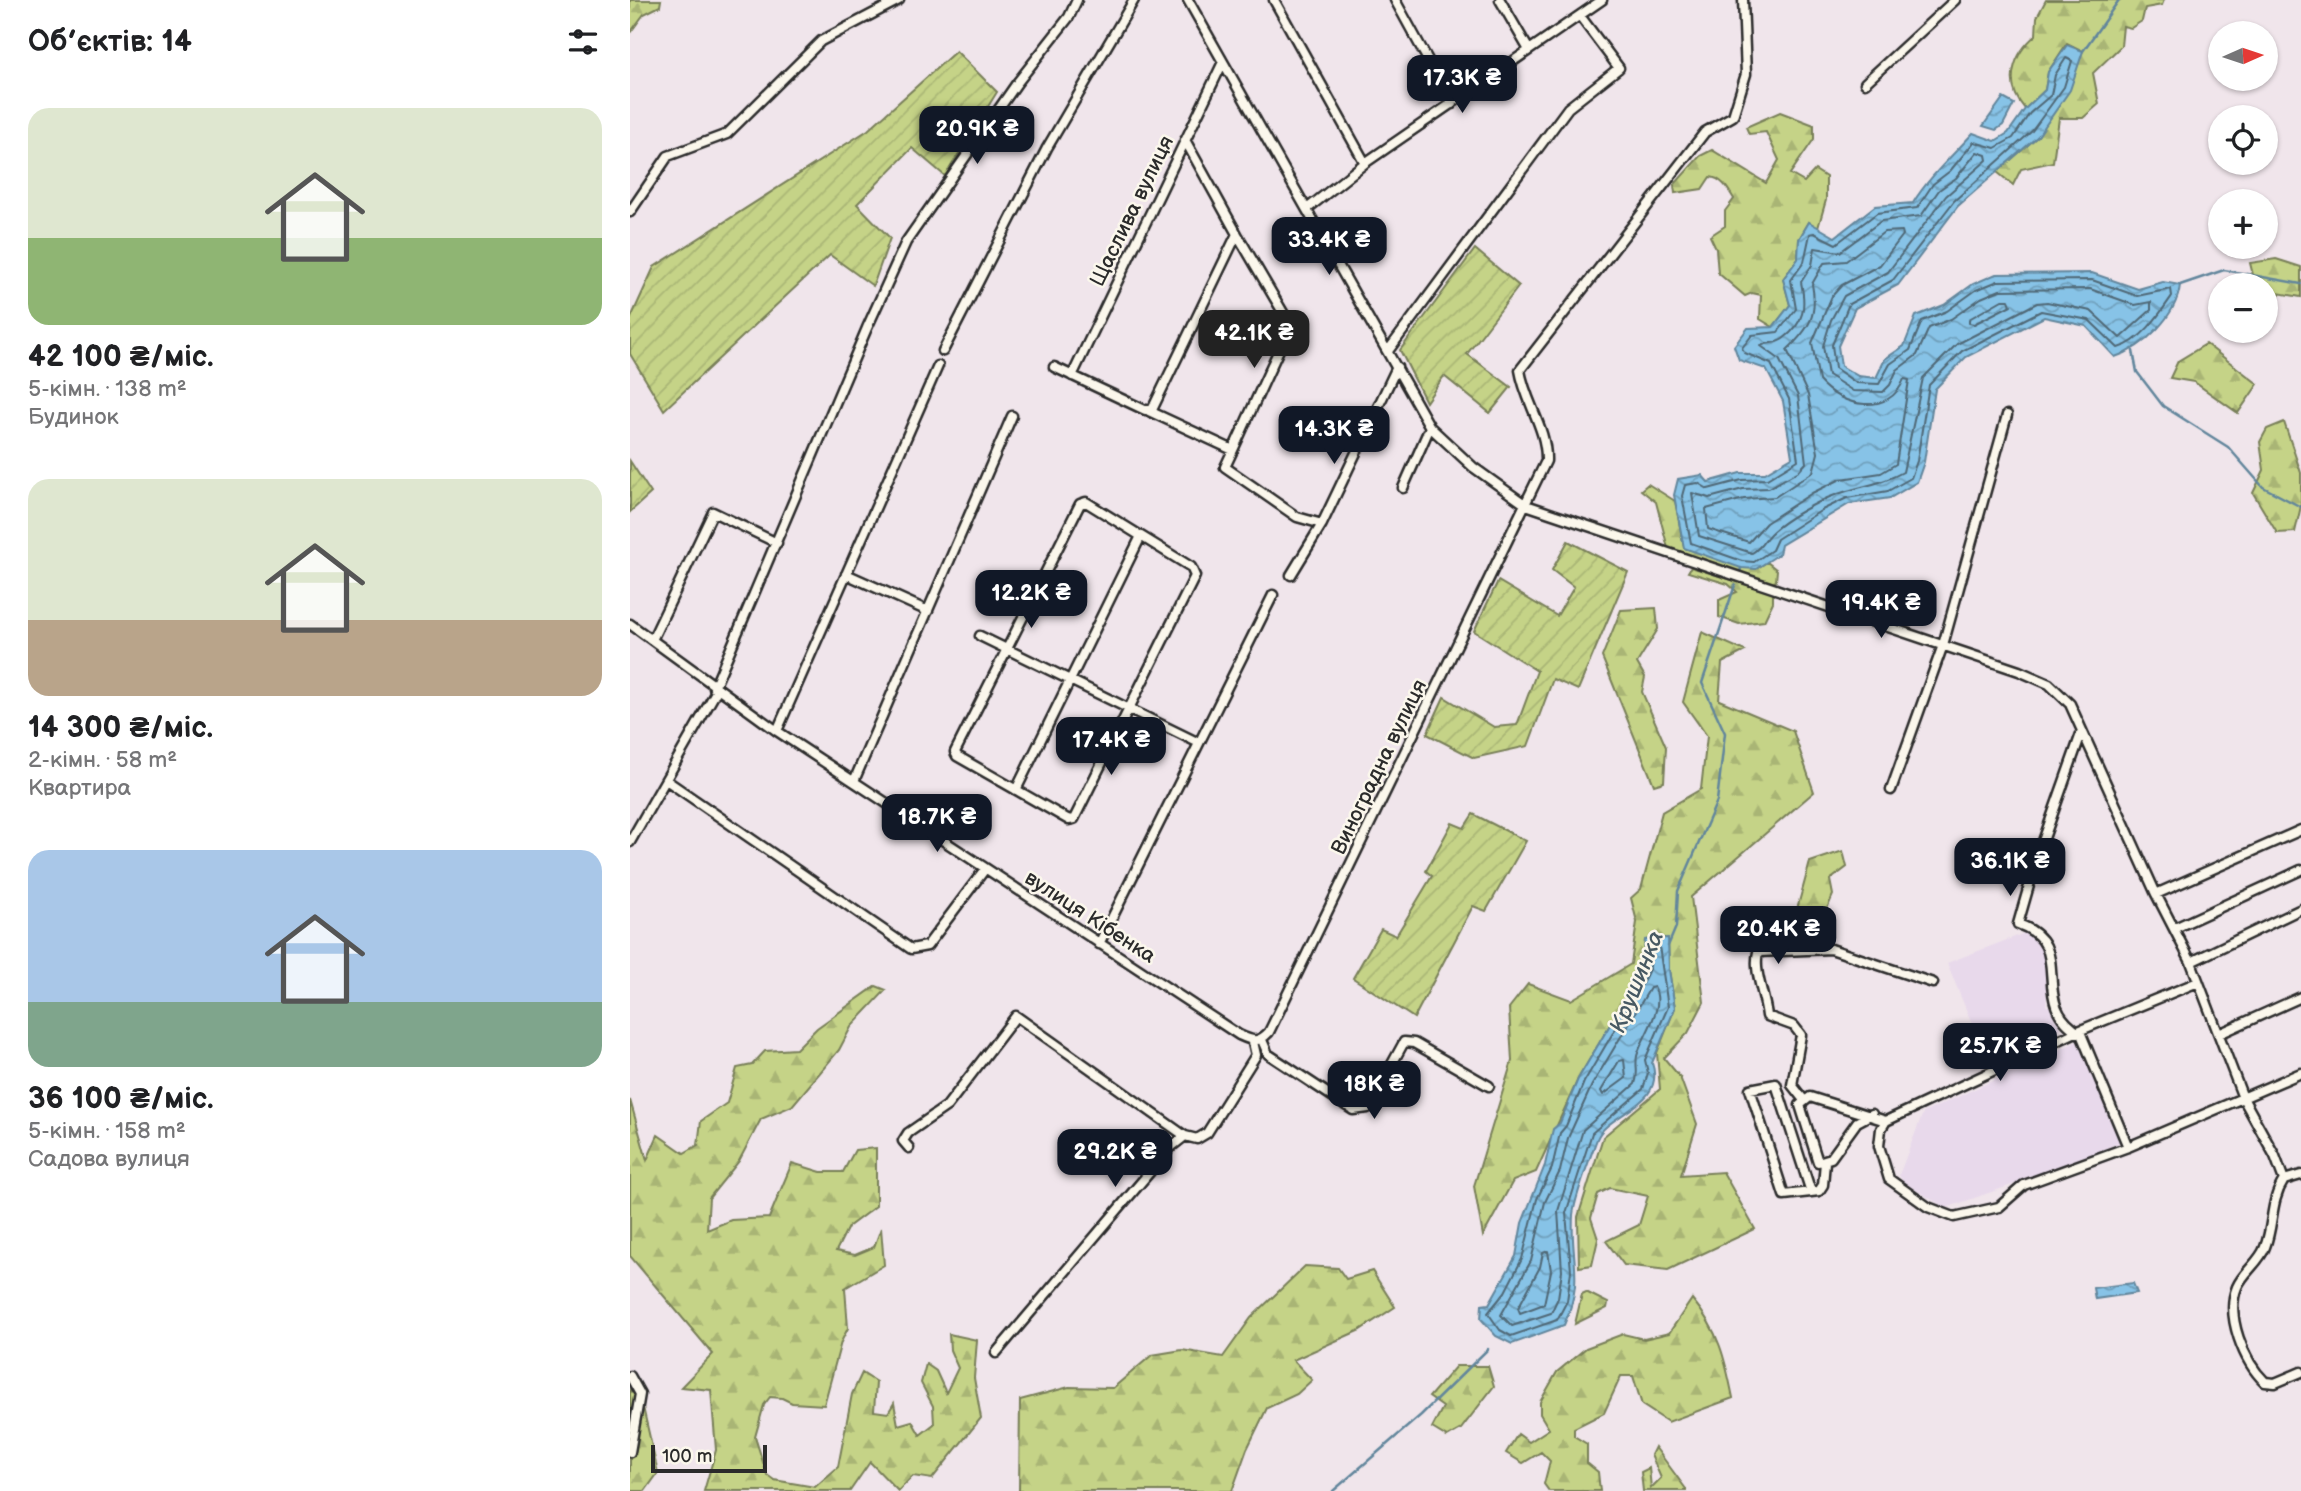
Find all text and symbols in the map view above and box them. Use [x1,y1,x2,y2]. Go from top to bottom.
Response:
north arrow [2208,21,2278,91]
map controls [2208,21,2278,343]
icon: filters [564,23,602,61]
text: Об’єктів: 14 [28,24,192,60]
pin: 17.3K ₴ [1397,55,1527,115]
text: 17.3K ₴ [1423,64,1501,92]
button: locate [2208,105,2278,175]
pin: 20.9K ₴ [912,106,1042,166]
text: 20.9K ₴ [935,115,1019,143]
street label: Щаслива вулиця [1085,132,1179,290]
icon: home [252,154,378,280]
button: + [2208,189,2278,259]
pin: 33.4K ₴ [1264,218,1394,277]
text: 33.4K ₴ [1288,226,1370,254]
button: − [2208,273,2278,343]
pin: 42.1K ₴ [1189,310,1319,370]
text: 42.1K ₴ [1214,319,1294,347]
text: 42 100 ₴/міс. [28,339,214,375]
text: 5-кімн. · 138 m² [28,375,187,403]
text: Будинок [28,403,119,431]
pin: 14.3K ₴ [1269,406,1399,466]
text: 14.3K ₴ [1295,415,1373,443]
icon: home [252,525,378,651]
pin: 12.2K ₴ [966,570,1096,630]
text: 12.2K ₴ [991,579,1071,607]
pin: 19.4K ₴ [1816,580,1946,640]
text: 19.4K ₴ [1842,589,1920,617]
street label: Виноградна вулиця [1326,675,1432,859]
text: 14 300 ₴/міс. [28,710,213,746]
pin: 17.4K ₴ [1046,718,1176,777]
text: 17.4K ₴ [1072,726,1150,754]
text: 2-кімн. · 58 m² [28,746,177,774]
text: Квартира [28,774,131,802]
pin: 18.7K ₴ [872,794,1002,854]
text: 18.7K ₴ [898,803,976,831]
pin: 36.1K ₴ [1945,838,2075,898]
text: 36.1K ₴ [1970,847,2050,875]
street label: вулиця Кібенка [1020,865,1161,969]
icon: home [252,896,378,1022]
pin: 20.4K ₴ [1713,906,1843,966]
text: 20.4K ₴ [1736,915,1820,943]
water label: Крушинка [1604,927,1670,1037]
pin: 25.7K ₴ [1935,1024,2065,1083]
text: 25.7K ₴ [1959,1032,2041,1060]
pin: 18K ₴ [1325,1062,1423,1121]
text: 18K ₴ [1344,1070,1404,1098]
text: 36 100 ₴/міс. [28,1081,214,1117]
text: 5-кімн. · 158 m² [28,1117,186,1145]
pin: 29.2K ₴ [1050,1130,1180,1189]
text: 29.2K ₴ [1073,1138,1157,1166]
text: Садова вулиця [28,1145,190,1173]
scale bar [651,1442,766,1474]
text: 100 m [662,1445,713,1468]

